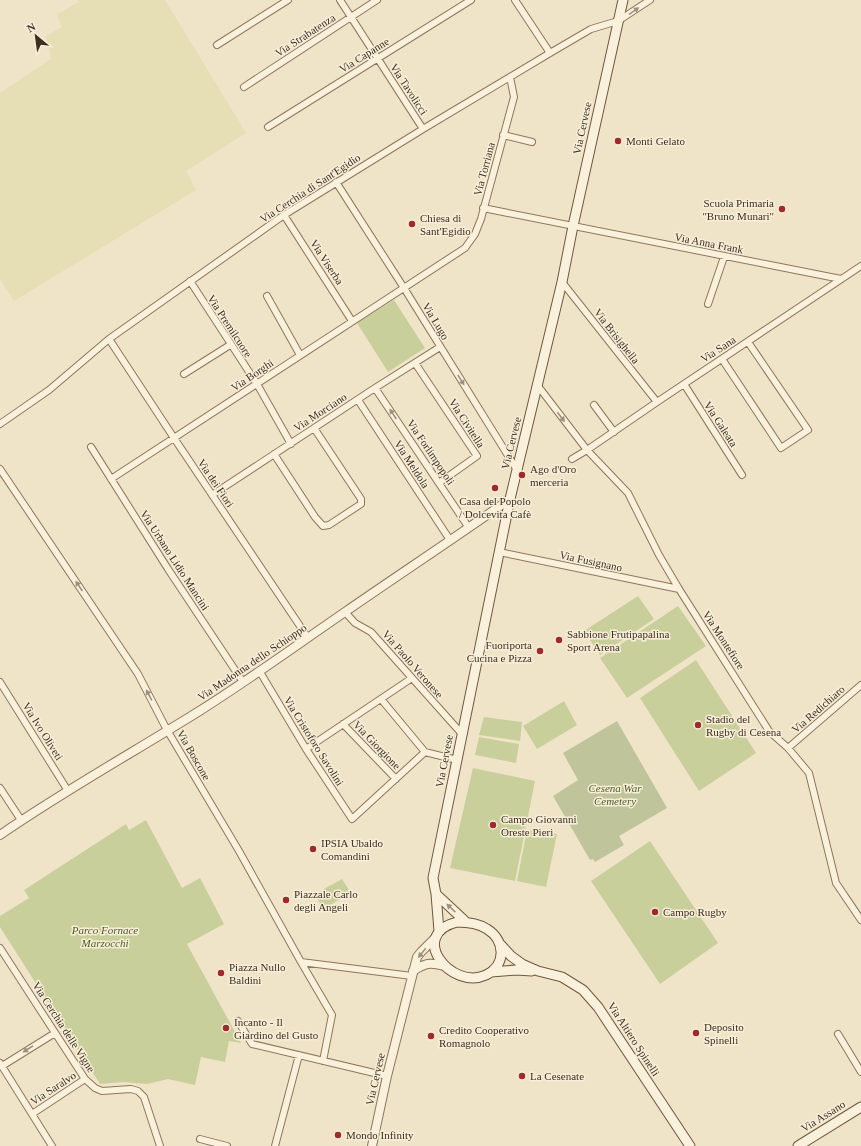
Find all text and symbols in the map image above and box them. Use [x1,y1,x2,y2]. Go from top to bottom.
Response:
one-way arrow [629,7,639,15]
street label: Via Strabatenza [273,11,337,59]
north arrow [16,16,56,56]
text: N [25,20,38,34]
street label: Via Capanne [337,35,391,75]
street label: Via Tavolicci [388,61,430,117]
street label: Via Cervese [571,101,593,155]
place label: Monti Gelato [626,135,685,147]
marker: Monti Gelato [613,136,623,146]
street label: Via Torriana [471,141,497,197]
street label: Via Cerchia di Sant'Egidio [258,151,363,225]
place label: Scuola Primaria "Bruno Munari" [702,197,774,222]
marker: Scuola Primaria "Bruno Munari" [777,204,787,214]
place label: Chiesa di Sant'Egidio [420,212,471,237]
marker: Chiesa di Sant'Egidio [407,219,417,229]
street label: Via Anna Frank [674,230,745,256]
street label: Via Viserba [308,237,346,287]
street label: Via Premilcuore [205,293,255,359]
street label: Via Lugo [420,300,452,342]
street label: Via Brisighella [592,306,642,366]
street label: Via Sana [698,333,738,365]
street label: Via Borghi [229,357,275,393]
one-way arrow [457,375,465,385]
street label: Via Morciano [291,390,349,434]
street label: Via Civitella [447,396,487,450]
street label: Via Galeata [702,399,740,449]
one-way arrow [389,409,397,419]
one-way arrow [557,411,566,422]
street label: Via Cervese [499,416,523,470]
street label: Via Forlimpopoli [405,417,457,487]
street label: Via Meldola [392,438,432,490]
street label: Via dei Fiori [195,457,237,509]
place label: Ago d'Oro merceria [530,463,577,488]
marker: Ago d'Oro merceria [517,470,527,480]
marker: Casa del Popolo / Dolcevita Cafè [490,483,500,493]
place label: Casa del Popolo / Dolcevita Cafè [459,495,531,520]
street label: Via Urbano Lidio Mancini [138,508,212,612]
street label: Via Fusignano [559,548,624,574]
one-way arrow [75,581,83,592]
street label: Via Montefiore [701,608,747,672]
street label: Via Madonna dello Schioppo [195,621,309,703]
street label: Via Paolo Veronese [380,628,446,700]
place label: Sabbione Frutipapalina Sport Arena [567,628,669,653]
marker: Sabbione Frutipapalina Sport Arena [554,635,564,645]
place label: Fuoriporta Cucina e Pizza [467,639,532,664]
marker: Fuoriporta Cucina e Pizza [535,646,545,656]
street label: Via Redichiaro [789,682,847,735]
one-way arrow [146,690,152,701]
street label: Via Cristoforo Savolini [282,694,346,788]
street label: Via Ivo Oliveti [20,700,66,762]
place label: Stadio del Rugby di Cesena [706,713,781,738]
street label: Via Giorgione [351,718,403,772]
marker: Stadio del Rugby di Cesena [693,720,703,730]
street label: Via Boscone [175,728,213,782]
street label: Via Cervese [433,734,455,788]
park label: Cesena War Cemetery [588,782,642,807]
place label: Campo Giovanni Oreste Pieri [501,813,576,838]
marker: Campo Giovanni Oreste Pieri [488,820,498,830]
place label: IPSIA Ubaldo Comandini [321,837,384,862]
marker: IPSIA Ubaldo Comandini [308,844,318,854]
place label: Piazzale Carlo degli Angeli [294,888,358,913]
marker: Piazzale Carlo degli Angeli [281,895,291,905]
one-way arrow [446,903,456,913]
place label: Campo Rugby [663,906,727,918]
marker: Campo Rugby [650,907,660,917]
park label: Parco Fornace Marzocchi [71,924,138,949]
one-way arrow [417,947,426,958]
place label: Piazza Nullo Baldini [229,961,286,986]
marker: Piazza Nullo Baldini [216,968,226,978]
street label: Via Cerchia delle Vigne [30,980,98,1074]
street label: Via Altiero Spinelli [606,1000,662,1078]
place label: Incanto - Il Giardino del Gusto [234,1016,319,1041]
place label: Deposito Spinelli [704,1021,744,1046]
marker: Incanto - Il Giardino del Gusto [221,1023,231,1033]
place label: Credito Cooperativo Romagnolo [439,1024,530,1049]
marker: Deposito Spinelli [691,1028,701,1038]
marker: Credito Cooperativo Romagnolo [426,1031,436,1041]
one-way arrow [23,1046,34,1053]
street label: Via Cervese [363,1052,387,1106]
street label: Via Saralvo [28,1069,78,1107]
place label: La Cesenate [530,1070,584,1082]
marker: La Cesenate [517,1071,527,1081]
street label: Via Assano [799,1097,848,1134]
place label: Mondo Infinity [346,1129,414,1141]
marker: Mondo Infinity [333,1130,343,1140]

